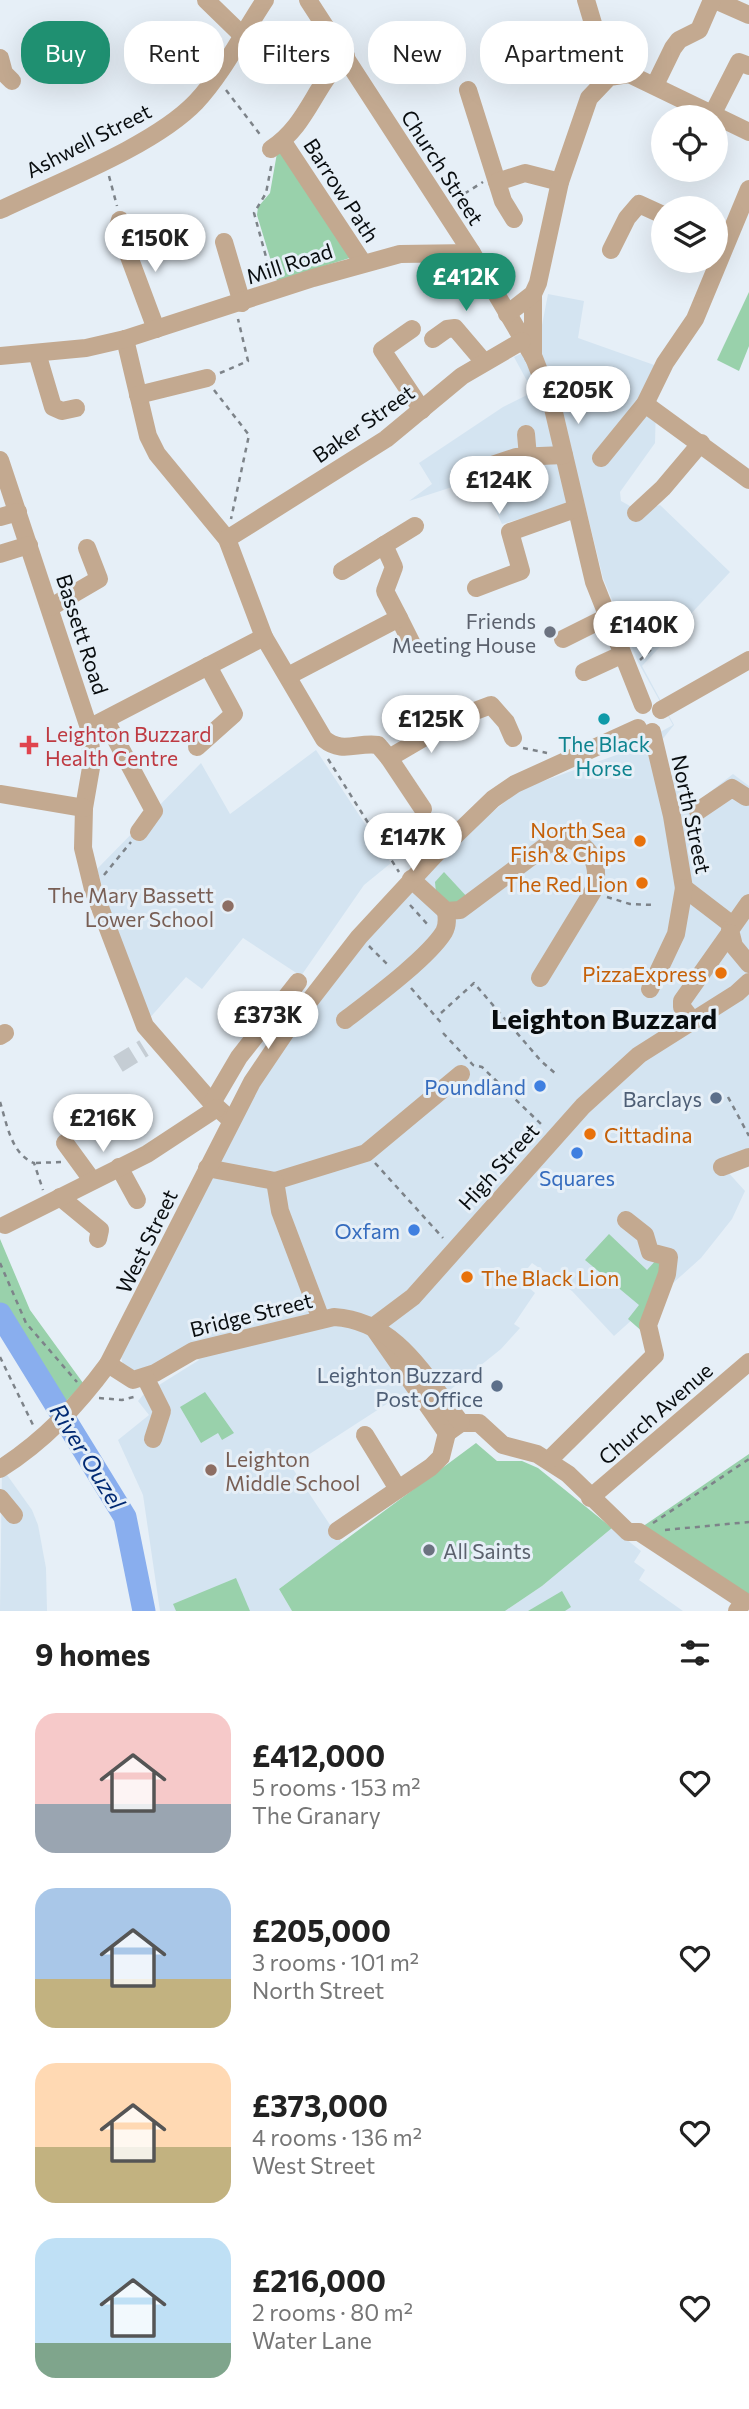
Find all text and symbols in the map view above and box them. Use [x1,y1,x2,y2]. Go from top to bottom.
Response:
chip: Buy [21,21,110,84]
chip: Rent [124,21,224,84]
chip: Filters [238,21,354,84]
chip: New [368,21,466,84]
chip: Apartment [480,21,648,84]
street label: Ashwell Street [21,98,155,182]
street label: Church Street [397,105,489,229]
map controls [651,105,728,273]
button: locate [651,105,728,182]
street label: Barrow Path [299,133,385,247]
button: layers [651,196,728,273]
pin: £150K [106,215,204,274]
text: £150K [121,223,189,251]
street label: Mill Road [243,237,335,289]
pin: £412K [417,254,515,313]
text: £412K [433,262,499,290]
pin: £205K [529,366,627,426]
text: £205K [542,375,614,403]
street label: Baker Street [307,379,419,467]
pin: £124K [450,456,548,516]
text: £124K [466,465,532,493]
street label: Bassett Road [52,571,114,697]
pin: £140K [595,602,693,661]
place label: Friends Meeting House [392,608,536,657]
text: £140K [609,610,679,638]
marker: Friends Meeting House [542,624,558,640]
pin: £125K [382,696,480,755]
text: £125K [398,704,464,732]
marker: The Black Horse [596,711,612,727]
place label: Leighton Buzzard Health Centre [45,721,211,770]
place label: The Black Horse [558,731,650,780]
marker: Leighton Buzzard Health Centre [19,735,39,755]
street label: North Street [667,752,717,876]
pin: £147K [364,814,462,873]
place label: North Sea Fish & Chips [510,817,626,866]
text: £147K [380,822,446,850]
marker: North Sea Fish & Chips [632,833,648,849]
place label: The Red Lion [505,871,628,896]
marker: The Red Lion [634,875,650,891]
place label: The Mary Bassett Lower School [47,882,214,931]
marker: The Mary Bassett Lower School [220,898,236,914]
place label: PizzaExpress [582,961,707,986]
marker: PizzaExpress [713,965,729,981]
pin: £373K [219,992,317,1051]
text: £373K [233,1000,303,1028]
district label: Leighton Buzzard [491,1001,717,1035]
place label: Poundland [424,1074,526,1099]
marker: Poundland [532,1078,548,1094]
place label: Barclays [623,1086,702,1111]
marker: Barclays [708,1090,724,1106]
pin: £216K [54,1094,152,1154]
text: £216K [69,1103,137,1131]
street label: High Street [453,1118,543,1214]
place label: Cittadina [604,1122,693,1147]
marker: Cittadina [582,1126,598,1142]
marker: Squares [569,1145,585,1161]
place label: Squares [539,1165,615,1190]
street label: West Street [110,1185,182,1297]
place label: Oxfam [334,1218,400,1243]
marker: Oxfam [406,1222,422,1238]
place label: The Black Lion [481,1265,619,1290]
marker: The Black Lion [459,1269,475,1285]
street label: Bridge Street [187,1287,315,1341]
street label: Church Avenue [593,1357,717,1469]
place label: Leighton Buzzard Post Office [317,1362,483,1411]
marker: Leighton Buzzard Post Office [489,1378,505,1394]
water label: River Ouzel [44,1398,132,1515]
place label: Leighton Middle School [225,1446,360,1495]
marker: Leighton Middle School [203,1462,219,1478]
place label: All Saints [443,1538,531,1563]
marker: All Saints [421,1542,437,1558]
icon: filters [676,1634,714,1672]
text: 9 homes [35,1635,150,1672]
text: £412,000 [252,1736,385,1773]
icon: home [91,1741,175,1825]
icon: heart [676,1764,714,1802]
text: 5 rooms · 153 m² [252,1773,421,1801]
text: The Granary [252,1801,381,1829]
text: £205,000 [252,1911,391,1948]
icon: home [91,1916,175,2000]
icon: heart [676,1939,714,1977]
text: 3 rooms · 101 m² [252,1948,419,1976]
text: North Street [252,1976,384,2004]
text: £373,000 [252,2086,388,2123]
icon: home [91,2091,175,2175]
icon: heart [676,2114,714,2152]
text: 4 rooms · 136 m² [252,2123,422,2151]
text: West Street [252,2151,375,2179]
text: £216,000 [252,2261,386,2298]
icon: home [91,2266,175,2350]
icon: heart [676,2289,714,2327]
text: 2 rooms · 80 m² [252,2298,413,2326]
text: Water Lane [252,2326,372,2354]

